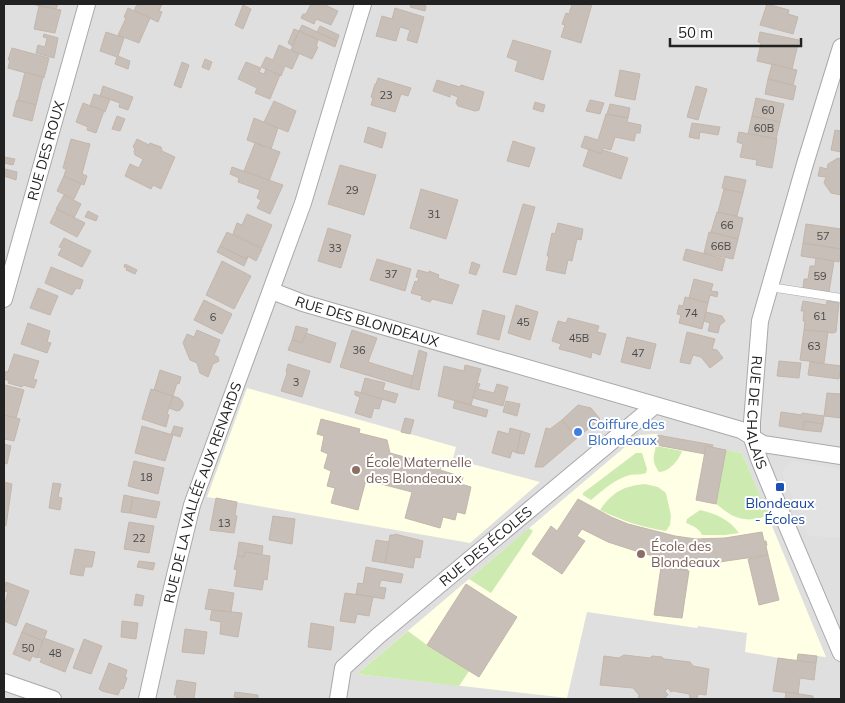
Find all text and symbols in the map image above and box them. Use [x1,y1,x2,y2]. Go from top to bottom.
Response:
scale bar [670,15,801,47]
text: 50 m [678,23,713,42]
house number: 23 [379,88,393,102]
street label: RUE DES ROUX [23,99,68,203]
house number: 60 [761,103,775,117]
house number: 60B [754,121,774,135]
house number: 29 [345,183,359,197]
house number: 31 [427,207,441,221]
house number: 66 [720,218,734,232]
house number: 57 [816,229,830,243]
house number: 66B [711,239,731,253]
house number: 33 [328,241,342,255]
house number: 37 [384,267,398,281]
house number: 59 [813,269,827,283]
street label: RUE DES BLONDEAUX [293,292,441,351]
house number: 74 [684,306,698,320]
house number: 61 [813,309,827,323]
house number: 6 [210,310,217,324]
house number: 45 [516,315,530,329]
house number: 45B [569,331,589,345]
house number: 63 [807,339,821,353]
house number: 36 [352,343,366,357]
house number: 47 [631,346,645,360]
street label: RUE DE CHALAIS [743,355,771,472]
house number: 3 [293,375,299,389]
street label: RUE DE LA VALLÉE AUX RENARDS [160,379,245,605]
place label: Coiffure des Blondeaux [588,415,665,449]
marker: Coiffure des Blondeaux [572,426,584,438]
place label: École Maternelle des Blondeaux [366,453,472,487]
marker: École Maternelle des Blondeaux [350,464,362,476]
house number: 18 [139,470,153,484]
marker: Blondeaux - Écoles [774,481,786,493]
place label: Blondeaux - Écoles [745,494,815,528]
street label: RUE DES ÉCOLES [436,502,536,590]
house number: 13 [217,516,231,530]
house number: 22 [132,531,146,545]
place label: École des Blondeaux [651,537,721,571]
marker: École des Blondeaux [635,548,647,560]
house number: 50 [21,641,35,655]
house number: 48 [48,646,62,660]

